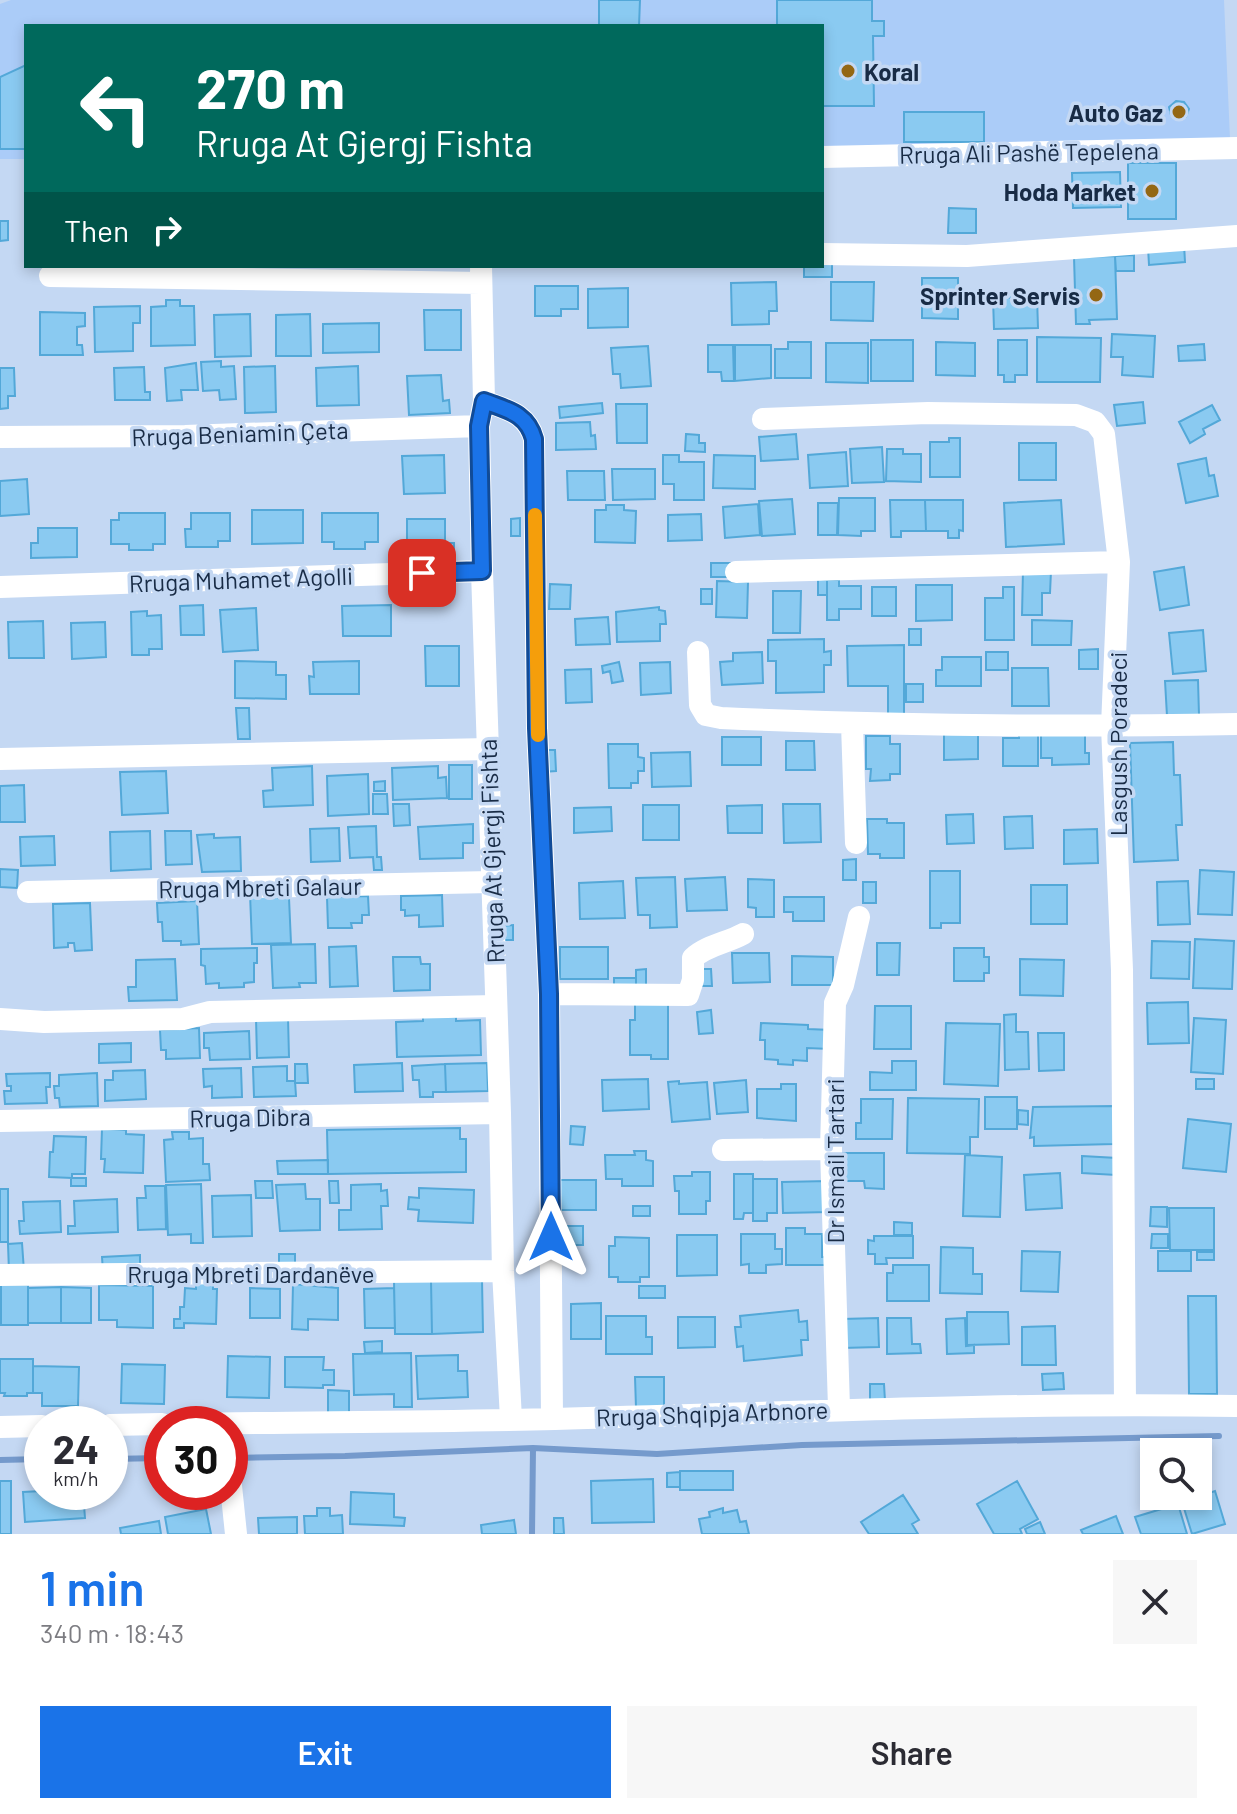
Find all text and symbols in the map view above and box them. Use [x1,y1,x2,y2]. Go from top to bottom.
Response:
text: 270 m [196,53,345,120]
icon: left [64,56,168,160]
place label: Koral [864,57,919,86]
marker: Koral [839,62,857,80]
place label: Auto Gaz [1068,98,1163,127]
marker: Auto Gaz [1170,103,1188,121]
text: Rruga At Gjergj Fishta [196,121,533,164]
street label: Rruga Ali Pashë Tepelena [899,135,1159,169]
place label: Hoda Market [1004,177,1136,206]
marker: Hoda Market [1143,182,1161,200]
icon: right [145,208,189,252]
text: Then [64,212,129,248]
place label: Sprinter Servis [920,281,1080,310]
marker: Sprinter Servis [1087,286,1105,304]
street label: Rruga Beniamin Çeta [131,415,349,451]
pin [388,539,456,607]
icon: arrive [400,551,444,595]
street label: Rruga Muhamet Agolli [128,561,354,597]
street label: Lasgush Poradeci [1103,652,1132,836]
street label: Rruga At Gjergj Fishta [473,738,509,964]
street label: Rruga Mbreti Galaur [158,871,362,903]
street label: Dr Ismail Tartari [820,1078,849,1244]
street label: Rruga Dibra [189,1101,311,1133]
position arrow [509,1195,593,1279]
street label: Rruga Mbreti Dardanëve [127,1259,375,1288]
street label: Rruga Shqipja Arbnore [595,1394,829,1432]
speed limit sign: 30 [144,1406,248,1510]
text: 24 [53,1424,99,1472]
map controls [1140,1438,1212,1510]
button: search [1140,1438,1212,1510]
text: km/h [53,1466,99,1490]
text: 1 min [40,1558,145,1616]
button: close [1113,1560,1197,1644]
text: 340 m · 18:43 [40,1617,184,1648]
button: Exit [40,1706,611,1798]
button: Share [627,1706,1197,1798]

